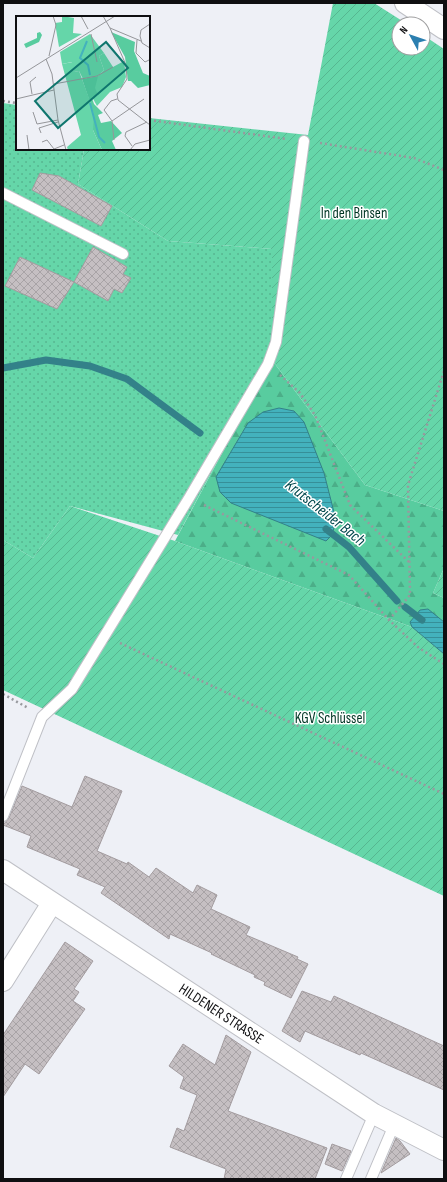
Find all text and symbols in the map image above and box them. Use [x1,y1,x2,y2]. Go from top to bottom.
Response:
inset map [16,16,150,150]
north arrow [391,16,431,56]
text: N [397,23,411,36]
park label: In den Binsen [321,204,387,223]
water label: Krutscheider Bach [281,476,369,550]
park label: KGV Schlüssel [295,709,365,728]
street label: HILDENER STRASSE [175,980,267,1048]

